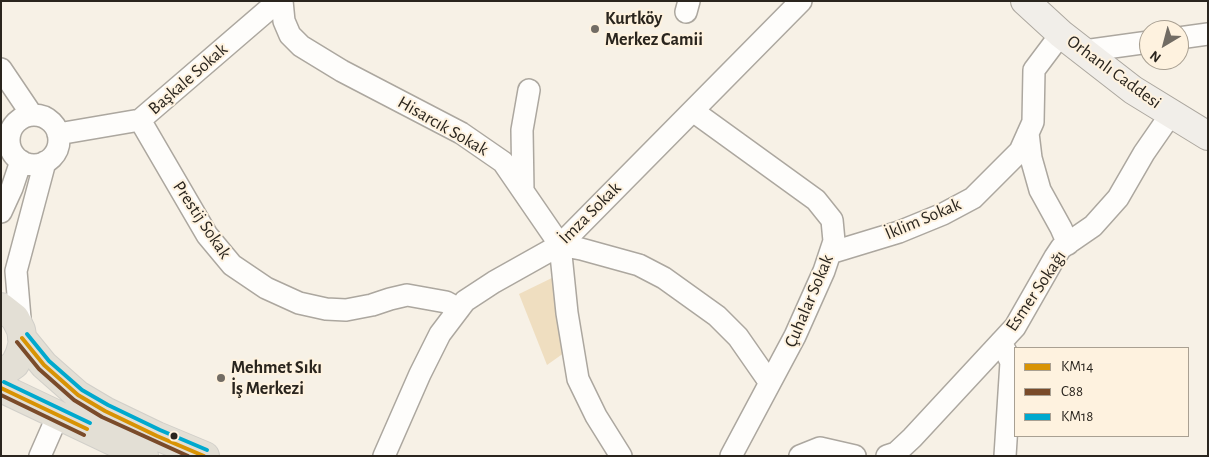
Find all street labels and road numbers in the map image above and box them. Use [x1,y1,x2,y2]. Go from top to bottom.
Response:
street label: Orhanlı Caddesi [1063,31,1165,113]
street label: Başkale Sokak [144,39,232,119]
street label: Hisarcık Sokak [394,91,492,161]
street label: Prestij Sokak [168,177,236,263]
street label: İmza Sokak [554,177,626,249]
street label: İklim Sokak [882,193,964,245]
street label: Esmer Sokağı [1001,246,1071,336]
street label: Çuhalar Sokak [780,251,838,351]

